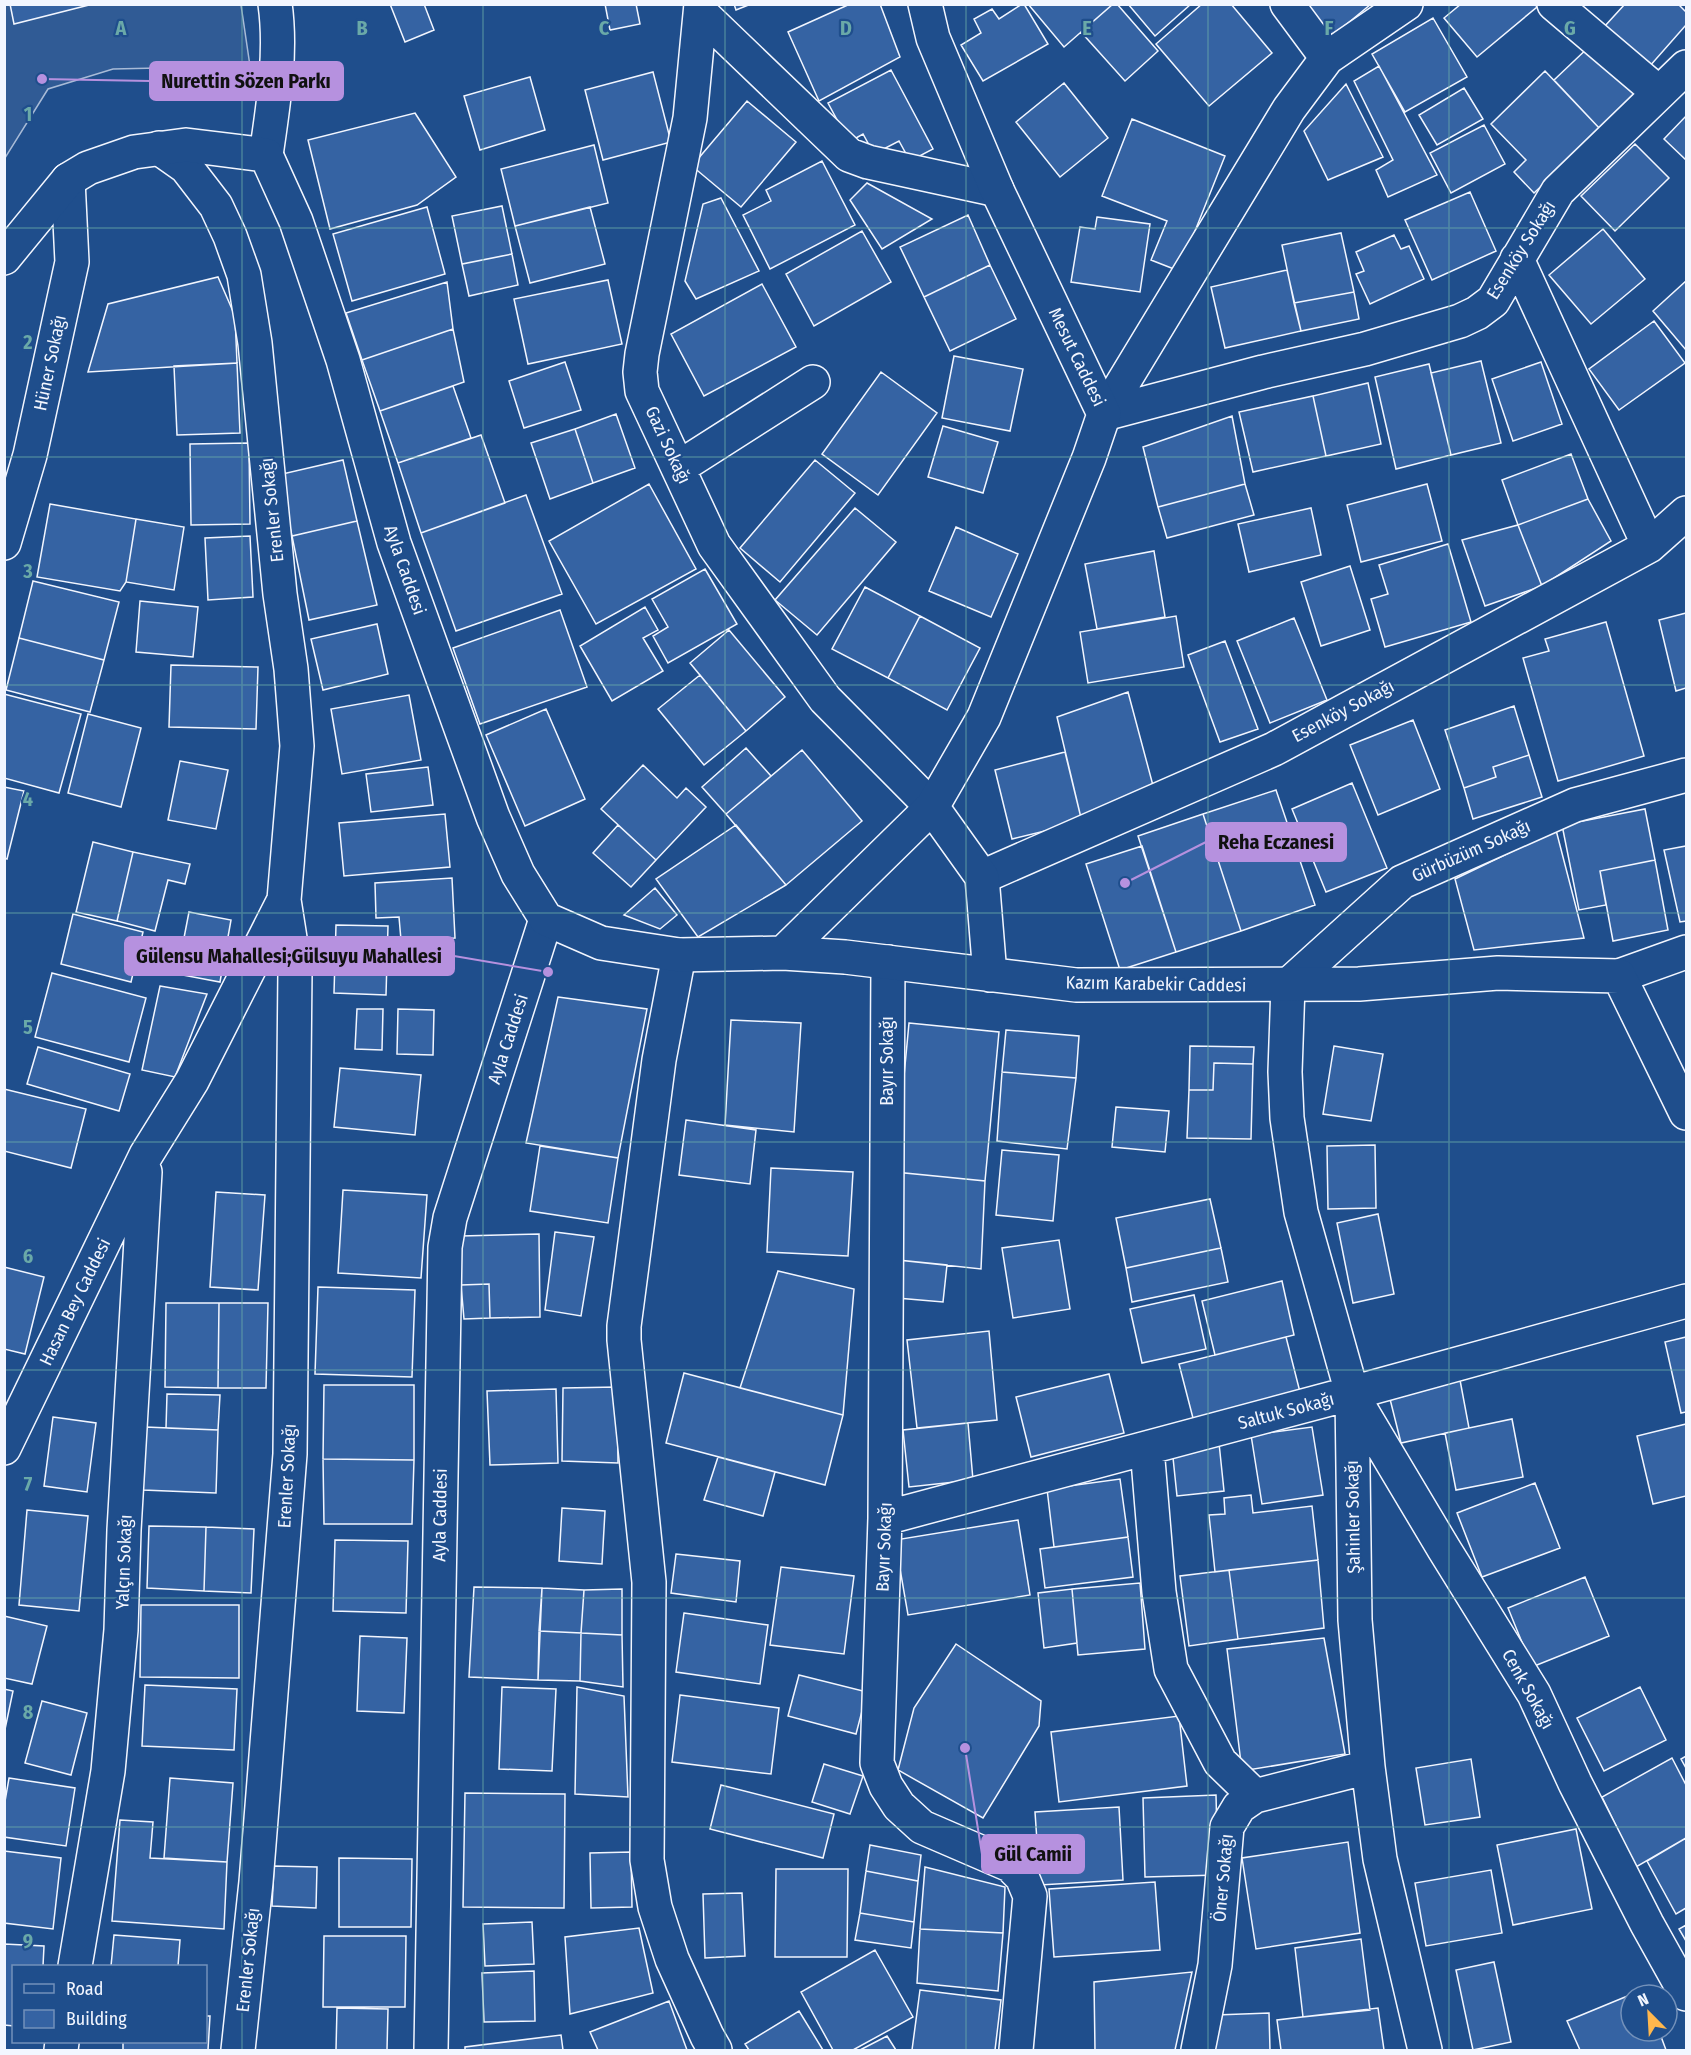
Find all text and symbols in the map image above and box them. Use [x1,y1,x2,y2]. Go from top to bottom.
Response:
text: A [115,16,128,40]
text: B [356,16,368,40]
text: C [599,16,610,40]
text: D [840,16,852,40]
text: E [1082,16,1092,40]
text: F [1325,16,1334,40]
text: G [1564,16,1576,40]
callout: Nurettin Sözen Parkı [150,62,343,100]
text: Nurettin Sözen Parkı [161,69,331,93]
text: 1 [24,102,32,126]
street label: Esenköy Sokağı [1482,196,1560,304]
street label: Mesut Caddesi [1044,304,1110,410]
street label: Hüner Sokağı [29,313,71,413]
text: 2 [22,330,33,354]
street label: Gazi Sokağı [640,403,696,487]
street label: Erenler Sokağı [256,457,288,563]
street label: Ayla Caddesi [379,522,431,618]
text: 3 [22,559,33,583]
street label: Esenköy Sokağı [1288,675,1398,747]
text: 4 [23,787,33,811]
street label: Gürbüzüm Sokağı [1408,815,1534,887]
callout: Reha Eczanesi [1206,823,1346,861]
text: Reha Eczanesi [1218,830,1334,854]
callout: Gülensu Mahallesi;Gülsuyu Mahallesi [125,937,454,975]
text: Gülensu Mahallesi;Gülsuyu Mahallesi [136,944,442,968]
street label: Kazım Karabekir Caddesi [1065,971,1247,997]
street label: Ayla Caddesi [483,991,533,1087]
text: 5 [23,1015,33,1039]
street label: Bayır Sokağı [876,1016,898,1106]
street label: Hasan Bey Caddesi [35,1235,115,1369]
text: 6 [23,1244,33,1268]
street label: Saltuk Sokağı [1236,1388,1336,1434]
street label: Erenler Sokağı [273,1423,301,1529]
street label: Şahinler Sokağı [1341,1460,1365,1574]
street label: Ayla Caddesi [428,1468,452,1562]
text: 7 [24,1472,33,1496]
street label: Bayır Sokağı [871,1502,897,1592]
street label: Yalçın Sokağı [111,1514,137,1610]
street label: Cenk Sokağı [1497,1645,1559,1733]
text: 8 [23,1700,34,1724]
street label: Öner Sokağı [1208,1833,1238,1923]
callout: Gül Camii [982,1835,1084,1873]
text: Gül Camii [994,1842,1072,1866]
street label: Erenler Sokağı [232,1907,264,2013]
text: 9 [23,1929,33,1953]
legend [12,1965,207,2043]
text: Road [66,1978,103,2000]
north arrow [1619,1983,1679,2043]
text: N [1635,1989,1651,2010]
text: Building [66,2008,127,2030]

